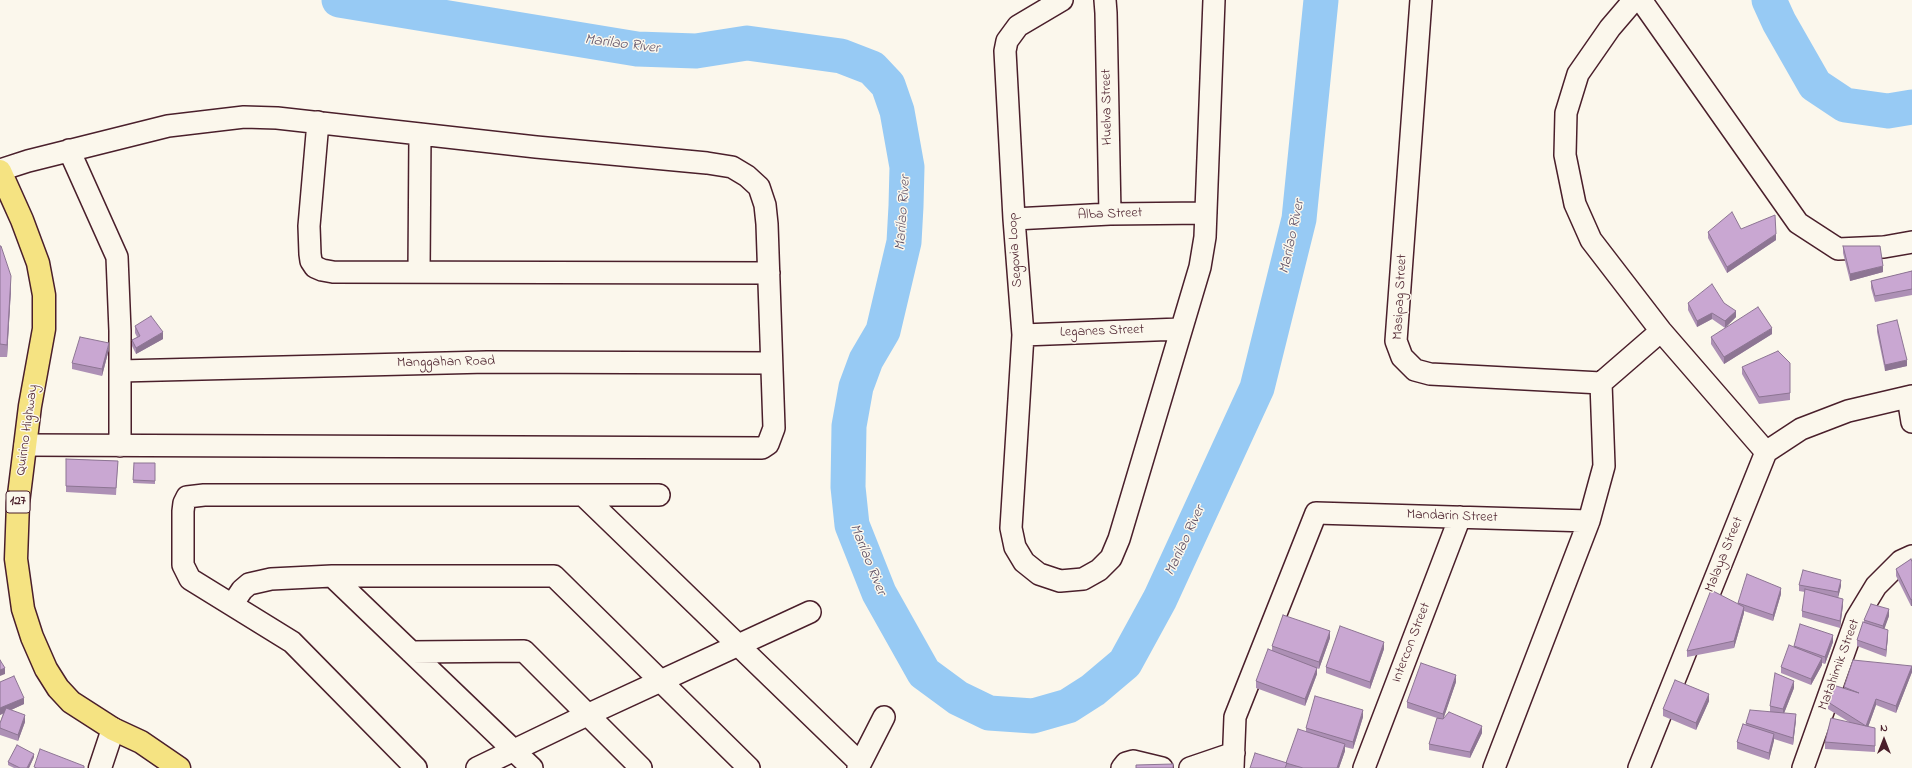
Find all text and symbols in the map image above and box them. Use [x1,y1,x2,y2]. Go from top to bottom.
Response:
water label: Marilao River [584,31,660,59]
street label: Huelva Street [1099,69,1117,145]
water label: Marilao River [892,175,916,251]
water label: Marilao River [1276,198,1310,276]
street label: Alba Street [1077,205,1143,225]
street label: Segovia Loop [1005,212,1027,288]
street label: Masipag Street [1390,254,1412,340]
street label: Leganes Street [1060,322,1144,342]
street label: Manggahan Road [397,354,495,372]
street label: Quirino Highway [13,383,43,477]
road number: 127 [6,491,30,513]
water label: Marilao River [1162,503,1210,579]
street label: Mandarin Street [1406,507,1498,527]
street label: Malaya Street [1702,515,1748,595]
water label: Marilao River [845,522,889,598]
street label: Intercon Street [1389,600,1435,686]
street label: Matahimik Street [1816,617,1864,713]
north arrow [1864,720,1904,760]
text: N [1880,720,1888,736]

